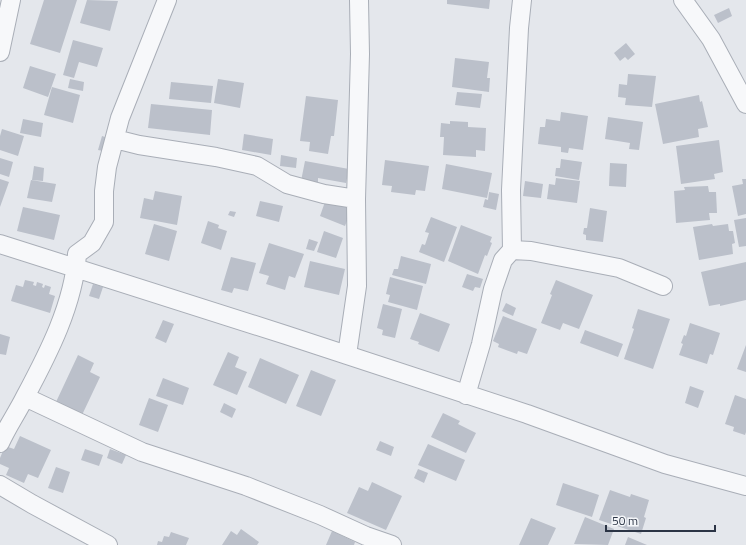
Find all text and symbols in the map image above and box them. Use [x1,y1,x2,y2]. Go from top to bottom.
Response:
scale bar [606,507,715,533]
text: 50 m [612,511,638,530]

